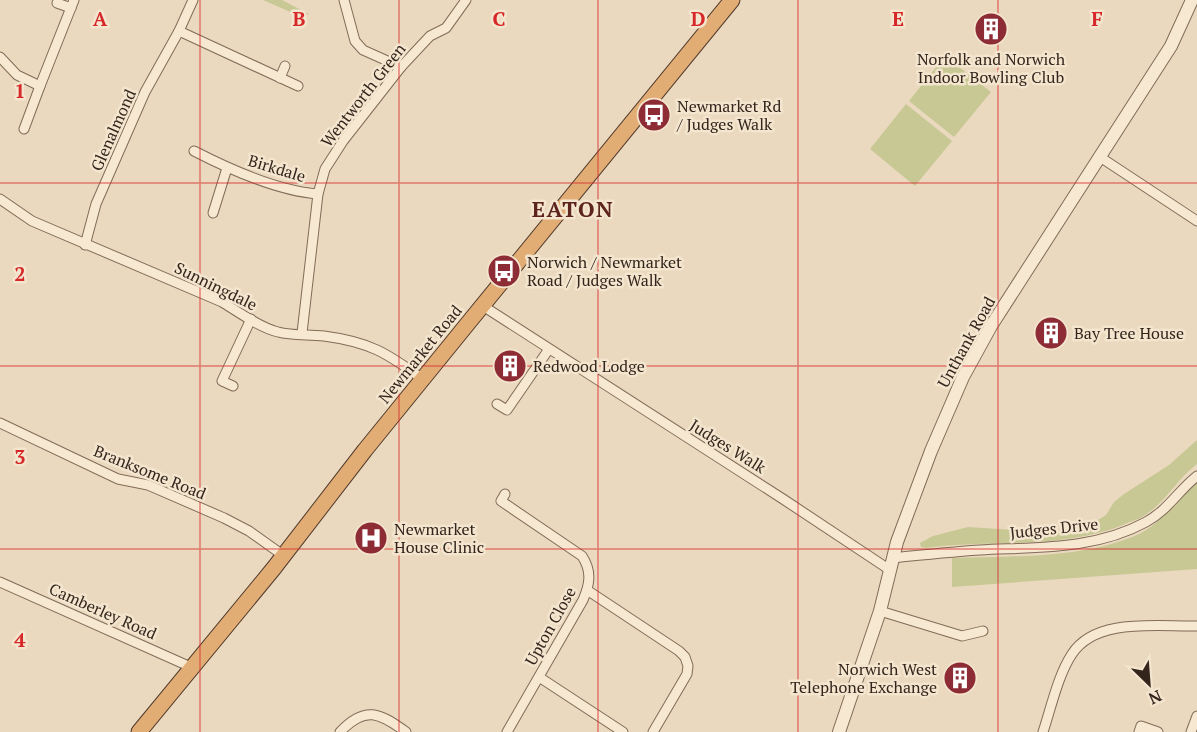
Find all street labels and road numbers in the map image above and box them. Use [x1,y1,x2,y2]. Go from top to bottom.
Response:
street label: Wentworth Green [316,38,411,151]
street label: Glenalmond [85,86,141,174]
street label: Birkdale [246,149,308,187]
street label: Sunningdale [171,257,261,315]
street label: Unthank Road [932,292,1000,392]
street label: Newmarket Road [373,300,467,408]
street label: Judges Walk [686,414,771,478]
street label: Branksome Road [91,440,209,505]
street label: Judges Drive [1009,512,1099,544]
street label: Camberley Road [46,577,160,645]
street label: Upton Close [519,583,581,669]

